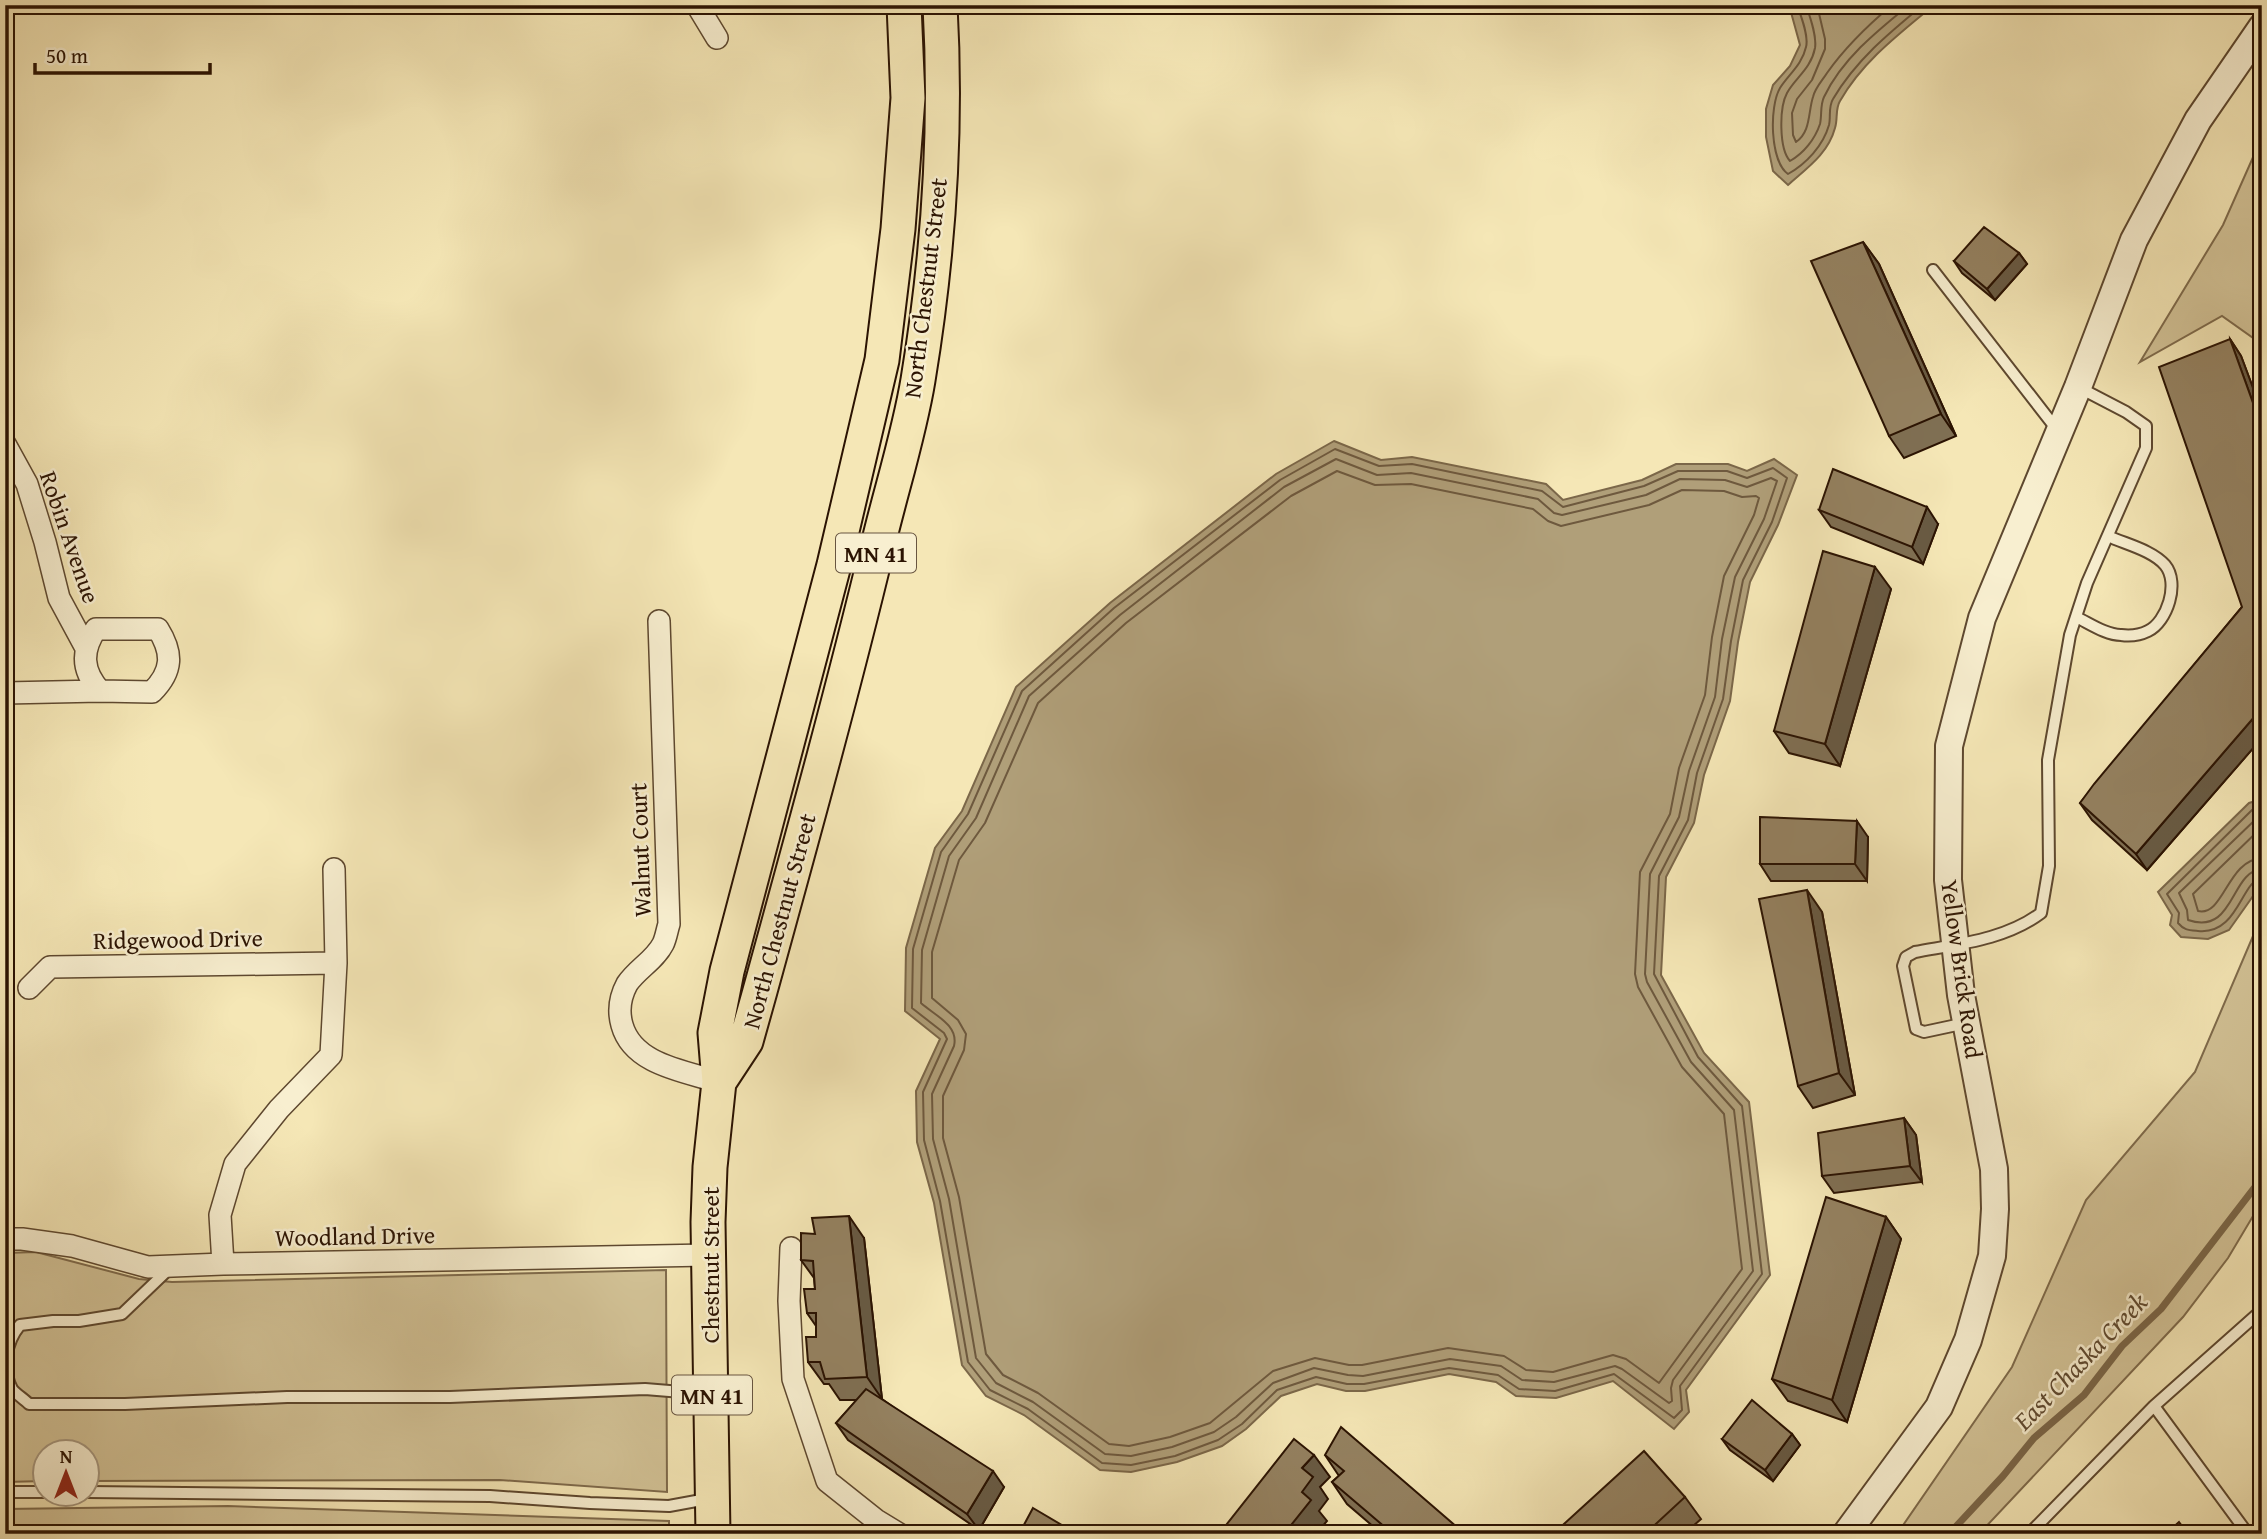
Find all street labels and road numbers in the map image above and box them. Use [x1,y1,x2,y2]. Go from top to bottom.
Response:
street label: North Chestnut Street [894,175,956,400]
street label: Robin Avenue [31,466,109,608]
road number: MN 41 [836,534,916,572]
street label: Walnut Court [620,782,660,918]
street label: North Chestnut Street [733,809,825,1033]
street label: Yellow Brick Road [1932,877,1992,1061]
street label: Ridgewood Drive [93,920,263,958]
street label: Chestnut Street [693,1186,728,1343]
street label: Woodland Drive [275,1217,435,1255]
road number: MN 41 [672,1376,752,1414]

